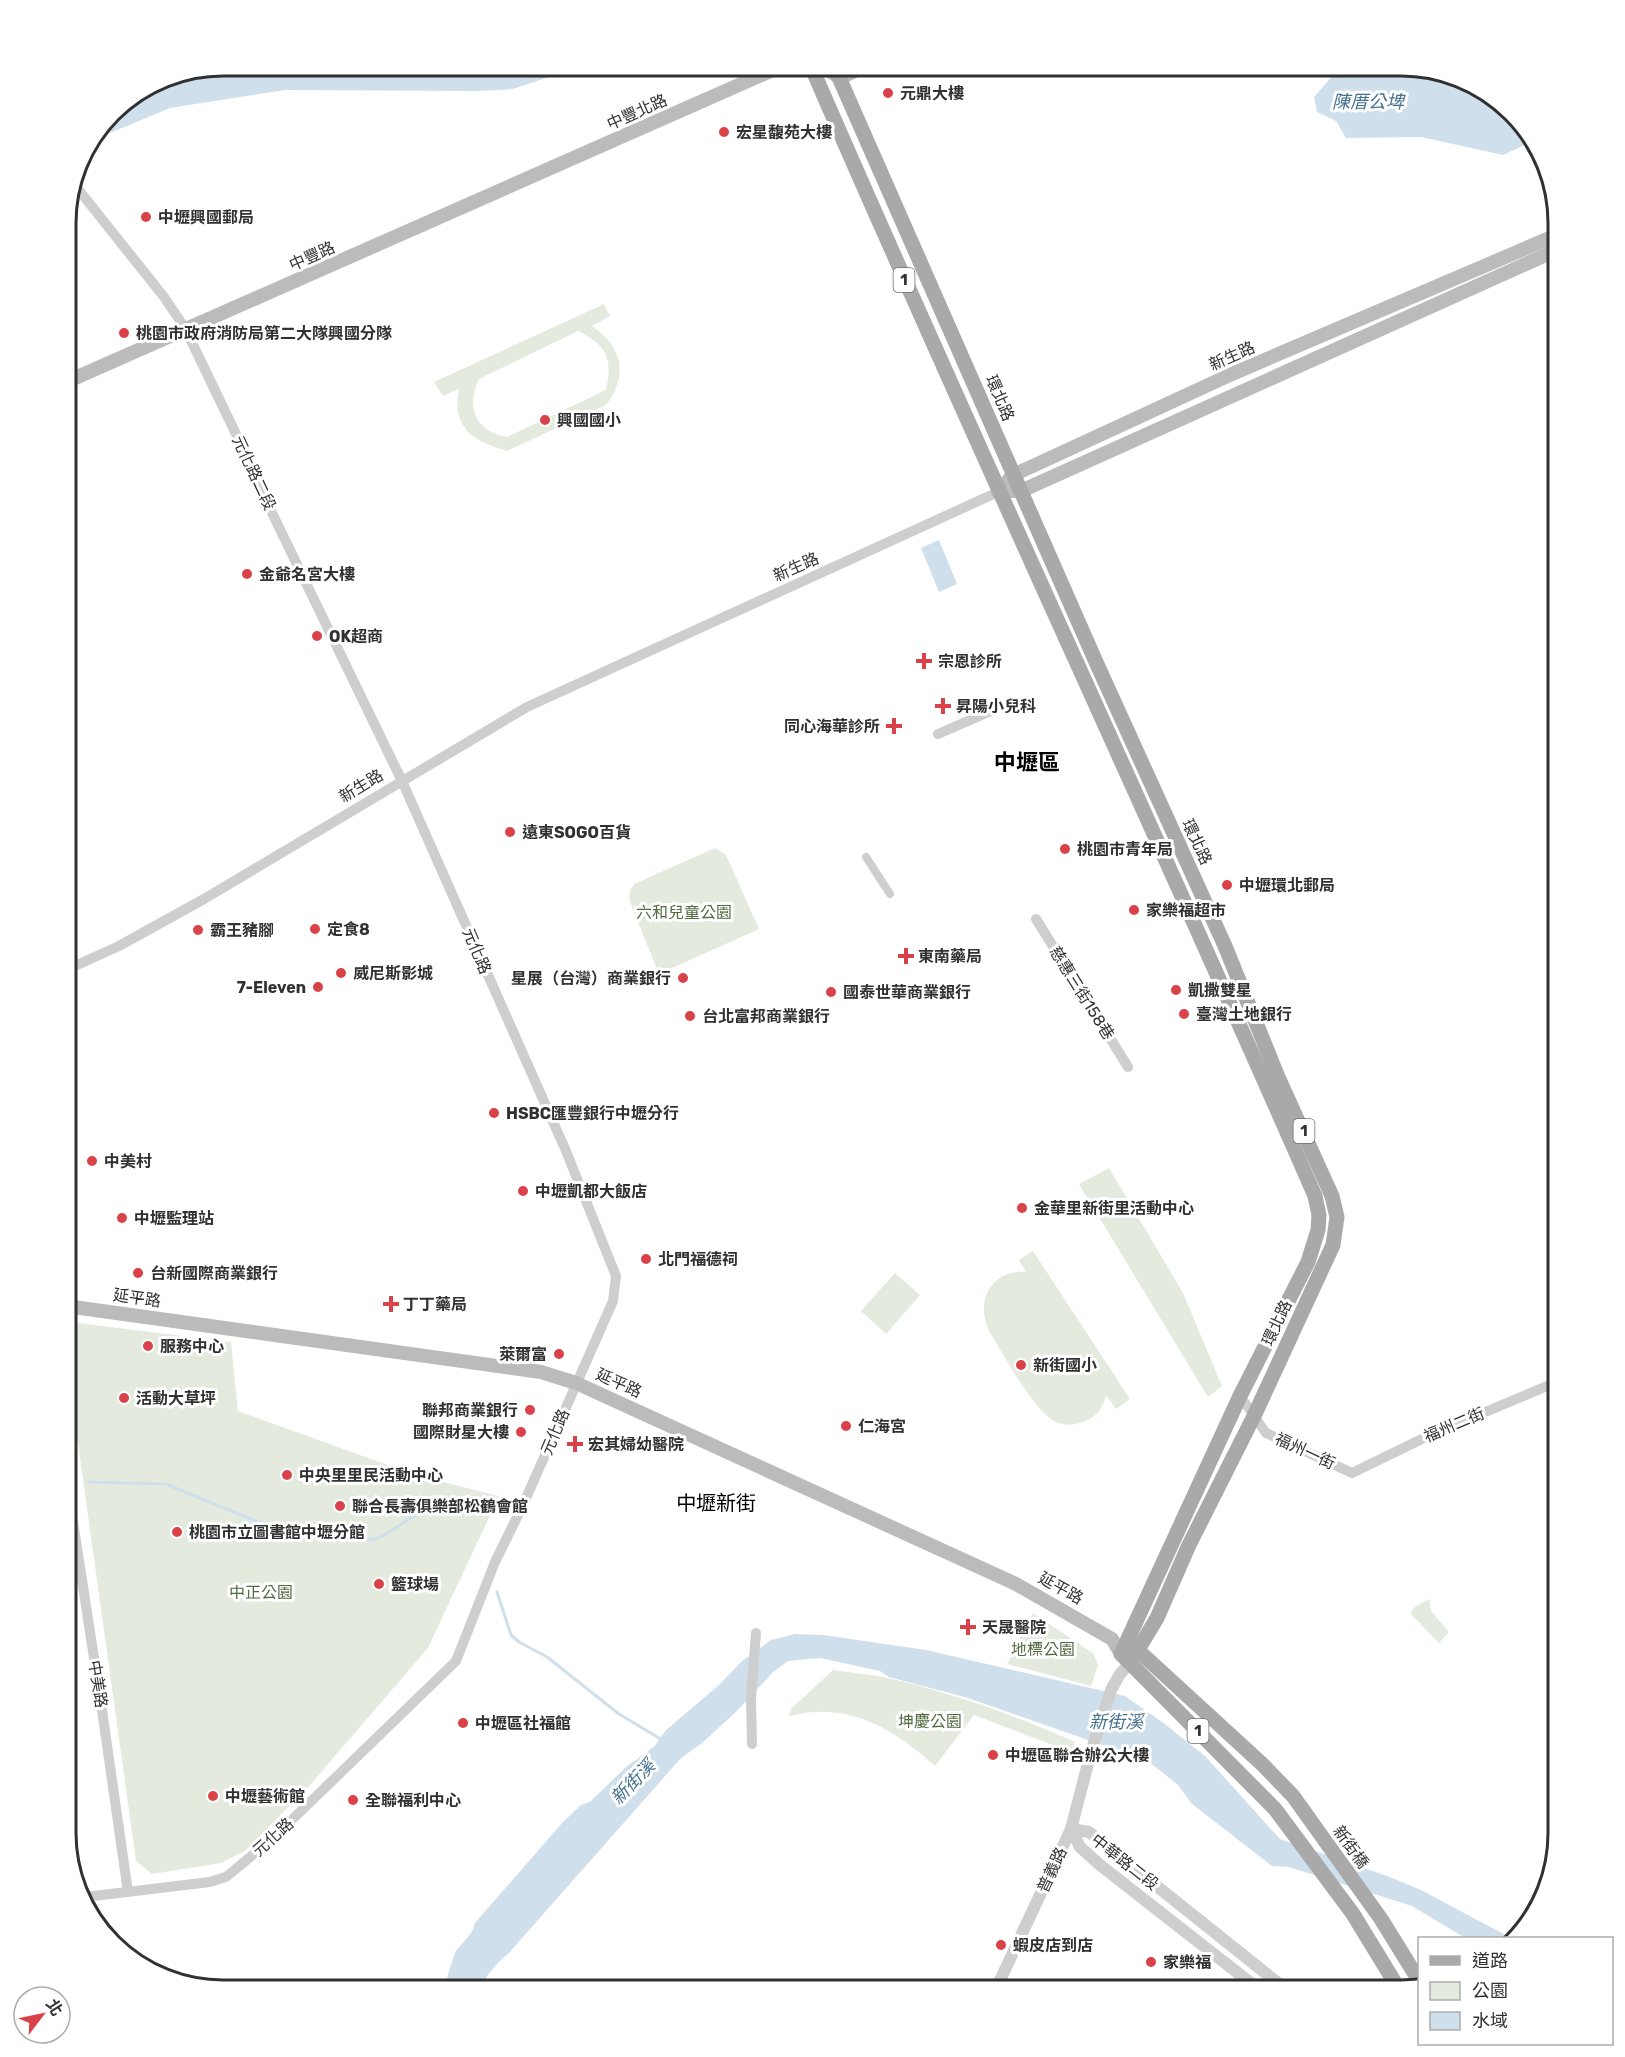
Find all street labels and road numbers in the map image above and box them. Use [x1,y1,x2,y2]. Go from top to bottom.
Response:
street label: 中豐北路 [604,90,670,134]
street label: 中豐路 [286,238,338,274]
road number: 1 [894,268,914,292]
street label: 新生路 [1206,338,1258,374]
street label: 環北路 [982,372,1018,424]
street label: 元化路二段 [228,433,280,513]
street label: 新生路 [770,549,822,585]
street label: 新生路 [336,765,386,807]
street label: 環北路 [1178,816,1216,868]
street label: 元化路 [459,925,495,977]
street label: 慈惠三街158巷 [1046,943,1118,1043]
road number: 1 [1294,1119,1314,1143]
street label: 延平路 [112,1285,162,1311]
street label: 環北路 [1258,1297,1296,1349]
street label: 延平路 [593,1365,645,1401]
street label: 福州二街 [1421,1404,1487,1446]
street label: 元化路 [537,1406,573,1458]
street label: 福州一街 [1272,1429,1338,1473]
street label: 延平路 [1035,1568,1087,1608]
street label: 中美路 [85,1659,111,1709]
road number: 1 [1188,1719,1208,1743]
street label: 元化路 [249,1814,297,1860]
street label: 新街橋 [1329,1822,1373,1872]
street label: 中華路二段 [1088,1830,1162,1894]
street label: 普義路 [1033,1844,1071,1896]

